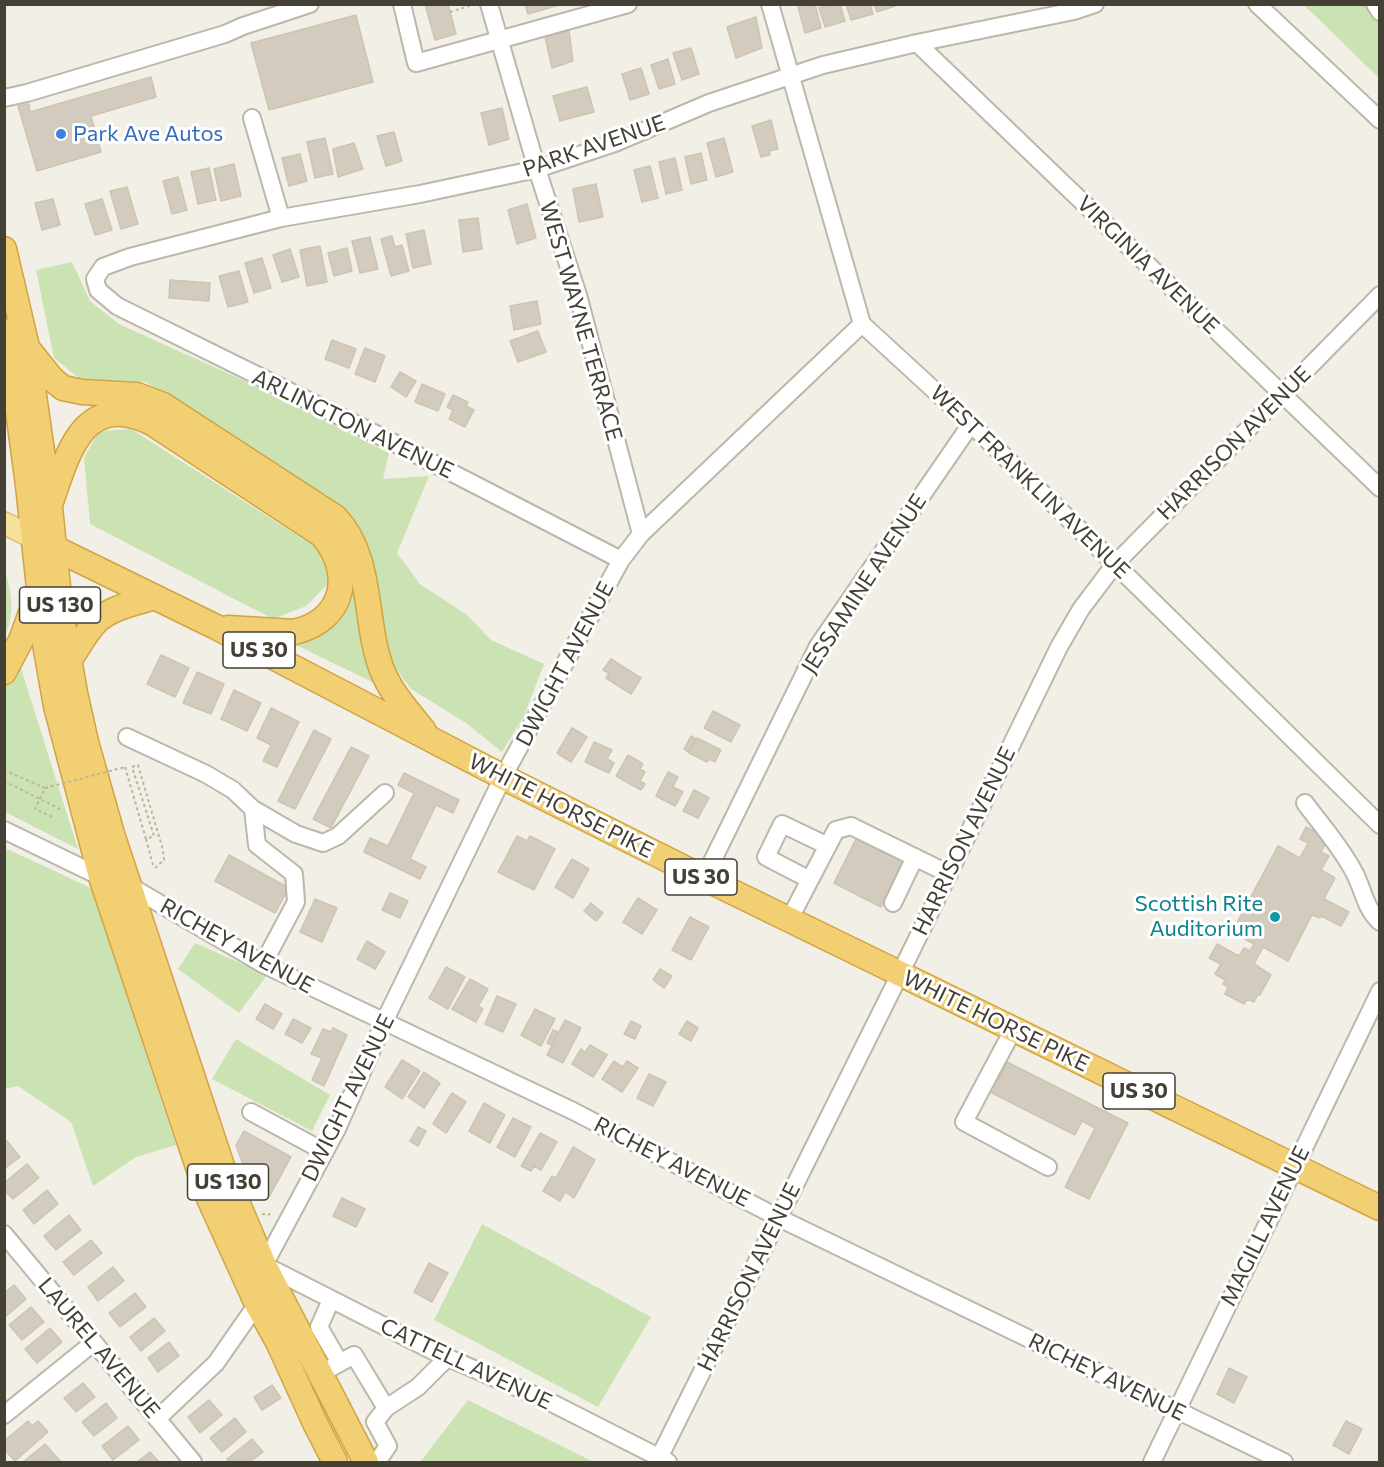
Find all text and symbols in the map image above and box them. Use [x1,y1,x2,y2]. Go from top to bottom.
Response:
street label: PARK AVENUE [519,109,669,183]
place label: Park Ave Autos [73,121,223,147]
marker: Park Ave Autos [54,127,68,141]
street label: VIRGINIA AVENUE [1071,190,1225,340]
street label: WEST WAYNE TERRACE [534,198,628,444]
street label: HARRISON AVENUE [1152,361,1316,525]
street label: ARLINGTON AVENUE [248,364,458,484]
street label: WEST FRANKLIN AVENUE [925,380,1135,584]
street label: JESSAMINE AVENUE [796,489,932,679]
street label: DWIGHT AVENUE [510,577,620,751]
road number: US 130 [20,587,100,623]
road number: US 30 [223,632,295,668]
street label: HARRISON AVENUE [907,742,1021,940]
street label: WHITE HORSE PIKE [464,748,658,864]
road number: US 30 [665,859,737,895]
place label: Scottish Rite Auditorium [1135,891,1263,942]
street label: RICHEY AVENUE [156,893,318,999]
marker: Scottish Rite Auditorium [1268,910,1282,924]
street label: WHITE HORSE PIKE [899,965,1093,1077]
street label: DWIGHT AVENUE [296,1010,400,1186]
road number: US 30 [1103,1073,1175,1109]
street label: RICHEY AVENUE [590,1111,754,1213]
street label: MAGILL AVENUE [1215,1142,1315,1310]
road number: US 130 [188,1164,268,1200]
street label: HARRISON AVENUE [692,1178,806,1376]
street label: LAUREL AVENUE [33,1272,165,1424]
street label: CATTELL AVENUE [376,1313,556,1415]
street label: RICHEY AVENUE [1024,1328,1190,1426]

